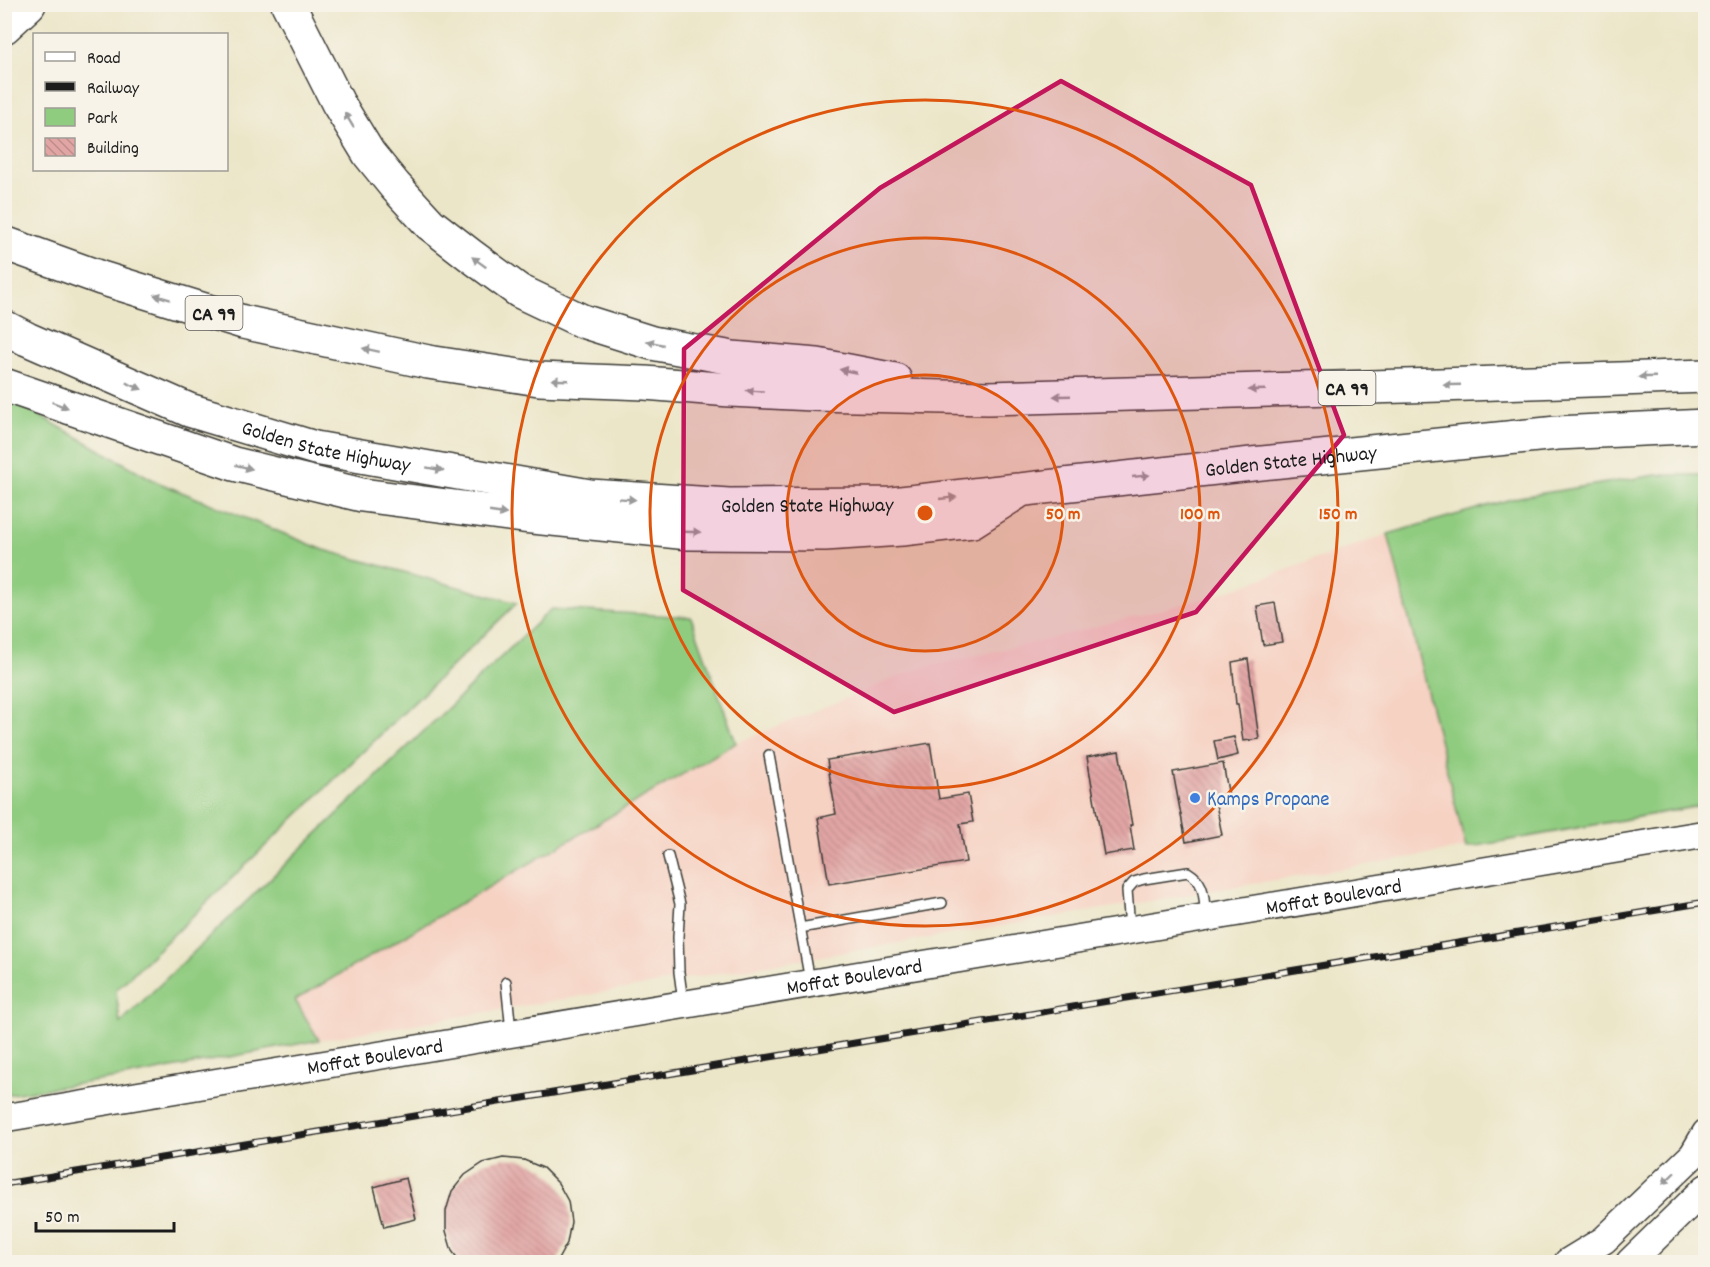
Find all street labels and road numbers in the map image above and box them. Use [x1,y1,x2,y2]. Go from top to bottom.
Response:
road number: CA 99 [186,296,242,330]
road number: CA 99 [1318,371,1376,405]
street label: Golden State Highway [237,415,413,482]
street label: Golden State Highway [1204,439,1379,487]
street label: Golden State Highway [720,492,894,523]
street label: Moffat Boulevard [1264,873,1404,925]
street label: Moffat Boulevard [785,953,925,1005]
street label: Moffat Boulevard [305,1033,446,1085]

